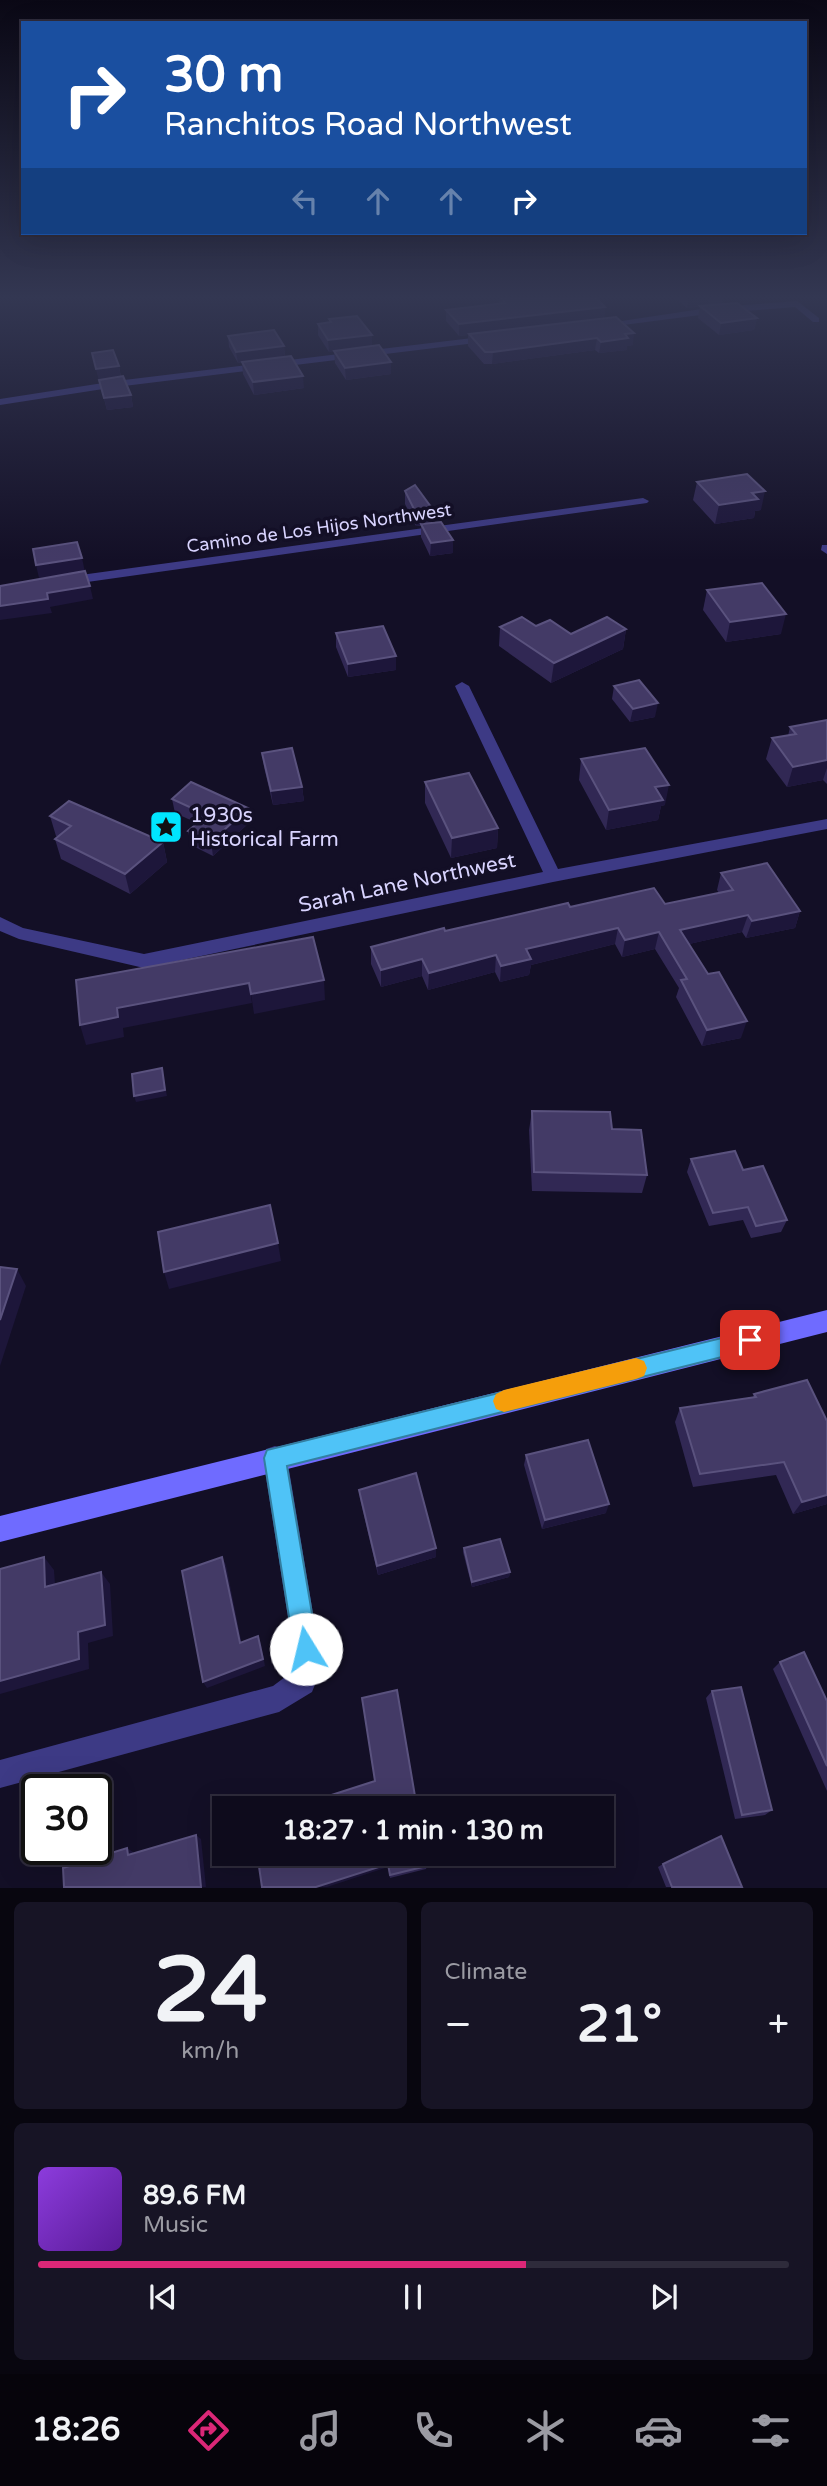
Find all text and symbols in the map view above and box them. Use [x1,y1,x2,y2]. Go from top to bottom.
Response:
text: 30 m [164,46,283,105]
icon: right [49,49,140,140]
text: Ranchitos Road Northwest [164,106,572,144]
icon: left [286,182,324,220]
icon: ahead [359,182,397,220]
icon: ahead [432,182,470,220]
icon: right [505,182,543,220]
street label: Camino de Los Hijos Northwest [185,498,453,557]
place label: 1930s Historical Farm [190,803,339,852]
place icon: 1930s Historical Farm [147,808,185,846]
street label: Sarah Lane Northwest [296,848,518,918]
pin [720,1310,780,1370]
icon: arrive [731,1321,769,1359]
position arrow [269,1612,343,1686]
speed limit sign: 30 [21,1774,112,1865]
text: 18:27 · 1 min · 130 m [282,1815,544,1846]
text: 24 [153,1936,267,2046]
text: Climate [445,1958,527,1986]
text: 21° [577,1993,662,2056]
text: − [445,2002,472,2048]
text: + [768,2002,789,2048]
text: km/h [181,2037,239,2065]
text: 89.6 FM [143,2180,246,2211]
text: Music [143,2211,208,2239]
icon: previous [144,2278,182,2316]
icon: pause [394,2278,432,2316]
icon: next [645,2278,683,2316]
icon: directions [184,2406,233,2455]
icon: music [296,2406,345,2455]
icon: phone [409,2406,458,2455]
icon: climate [521,2406,570,2455]
icon: car [634,2406,683,2455]
icon: filters [746,2406,795,2455]
text: 18:26 [32,2411,120,2449]

